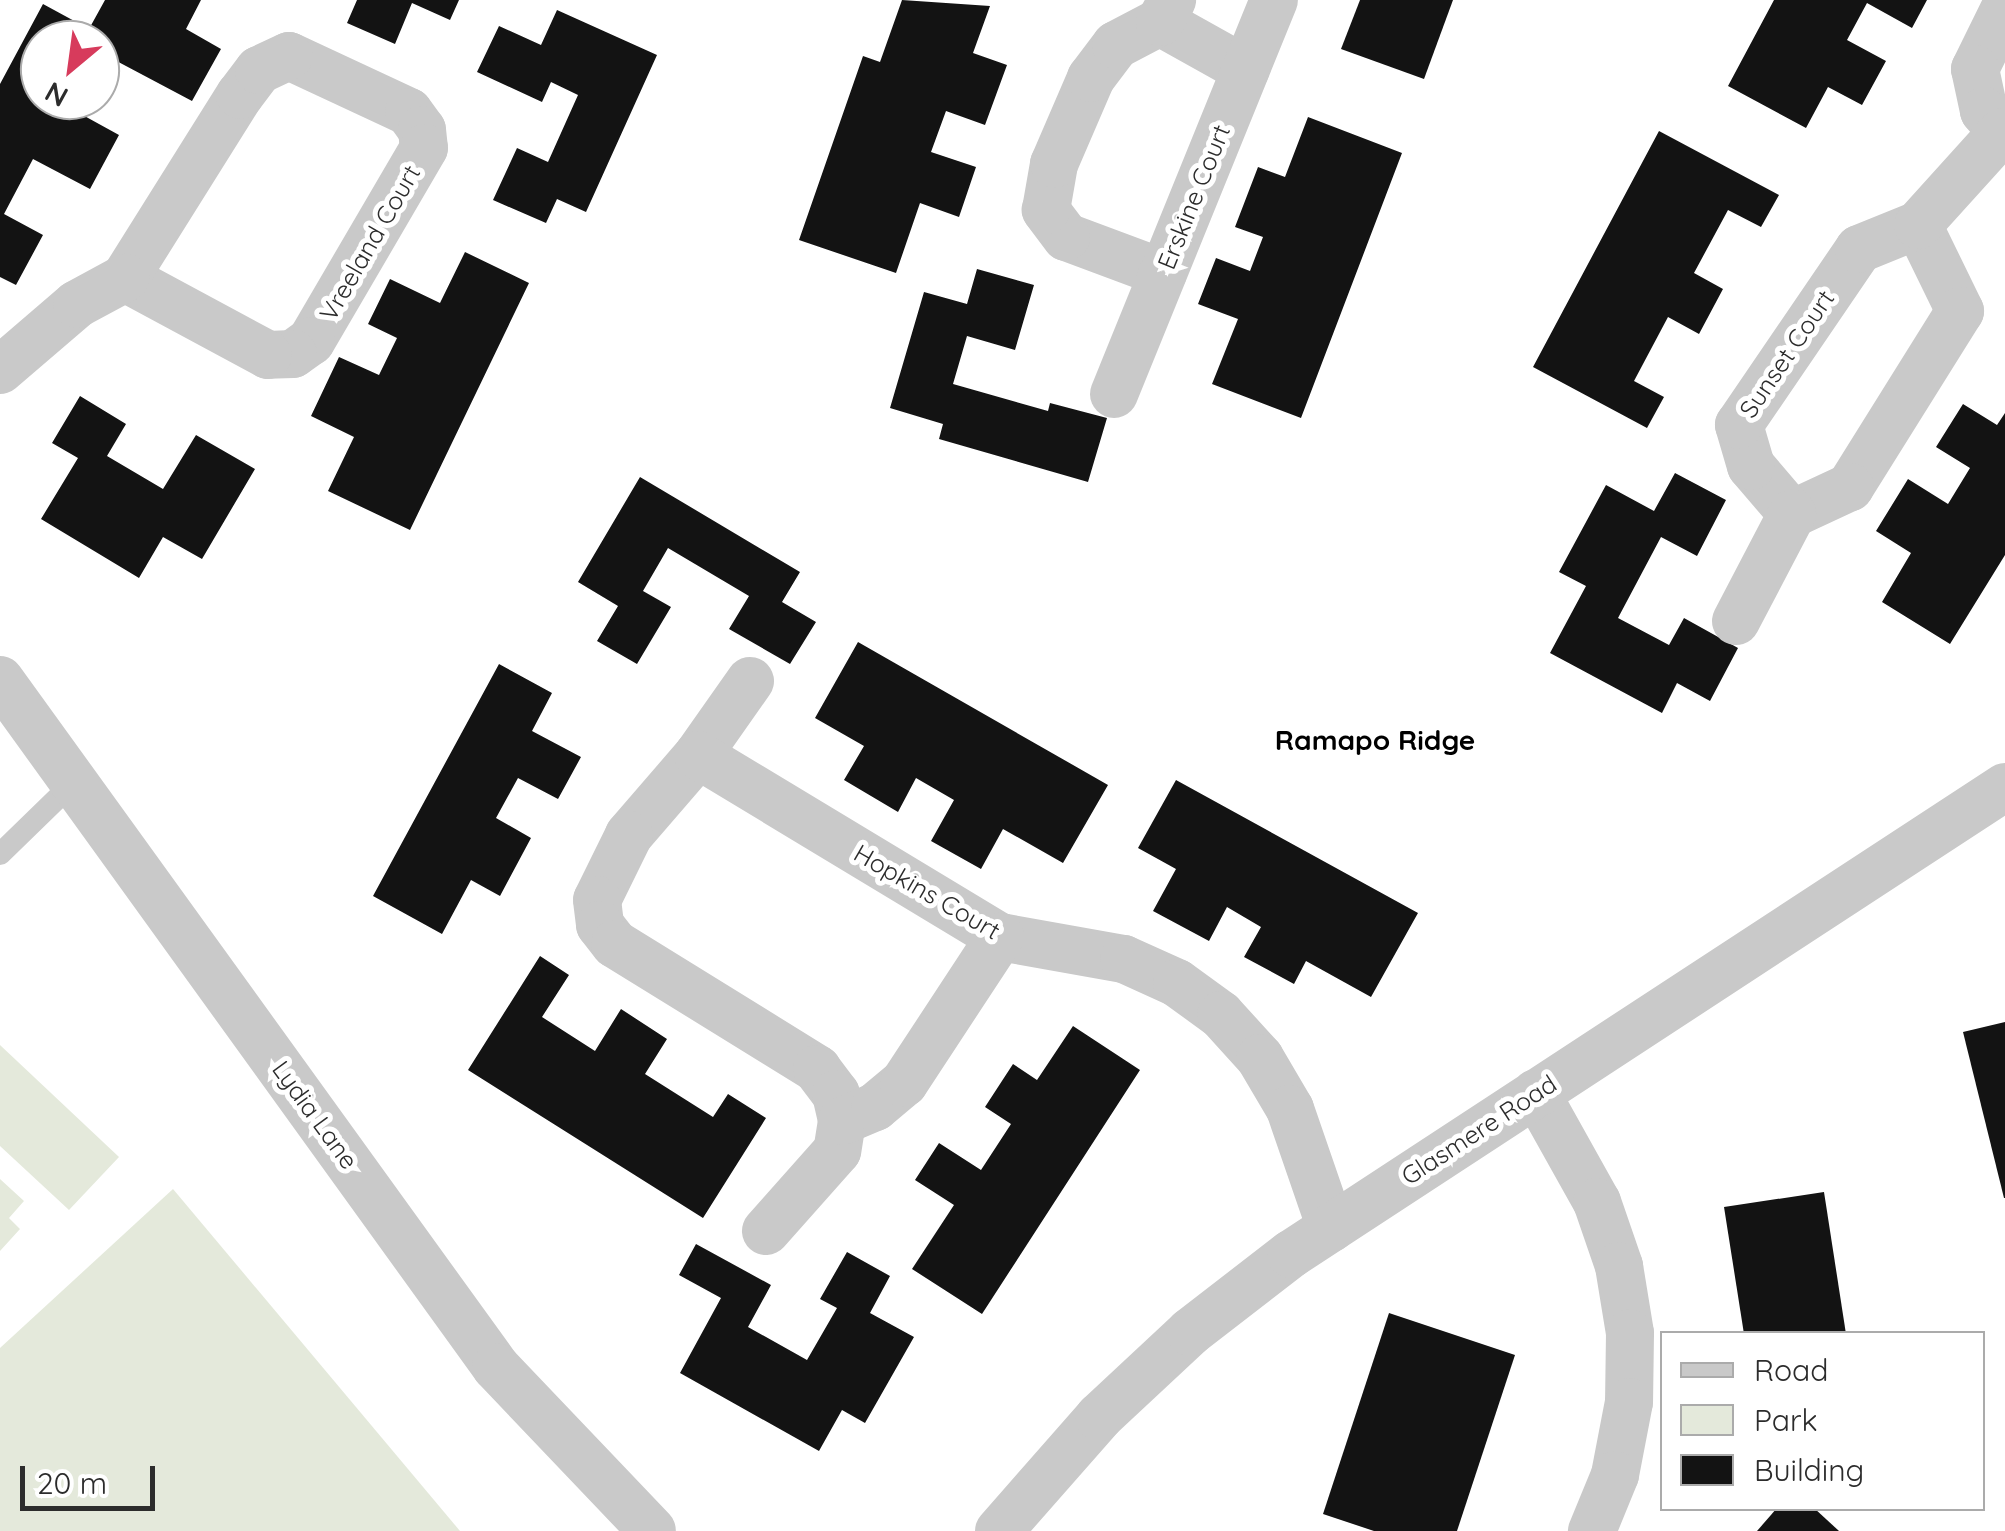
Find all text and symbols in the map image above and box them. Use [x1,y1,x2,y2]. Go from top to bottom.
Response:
north arrow [20,20,120,120]
text: N [39,75,74,115]
street label: Erskine Court [1151,120,1237,274]
street label: Vreeland Court [313,160,427,326]
street label: Sunset Court [1733,284,1841,424]
district label: Ramapo Ridge [1275,723,1475,757]
street label: Hopkins Court [849,838,1005,946]
street label: Lydia Lane [266,1055,364,1175]
street label: Glasmere Road [1396,1069,1562,1191]
legend [1660,1331,1985,1511]
text: Road [1754,1351,1828,1389]
text: Park [1754,1401,1818,1439]
scale bar [25,1446,160,1508]
text: Building [1754,1451,1864,1489]
text: 20 m [37,1464,107,1502]

